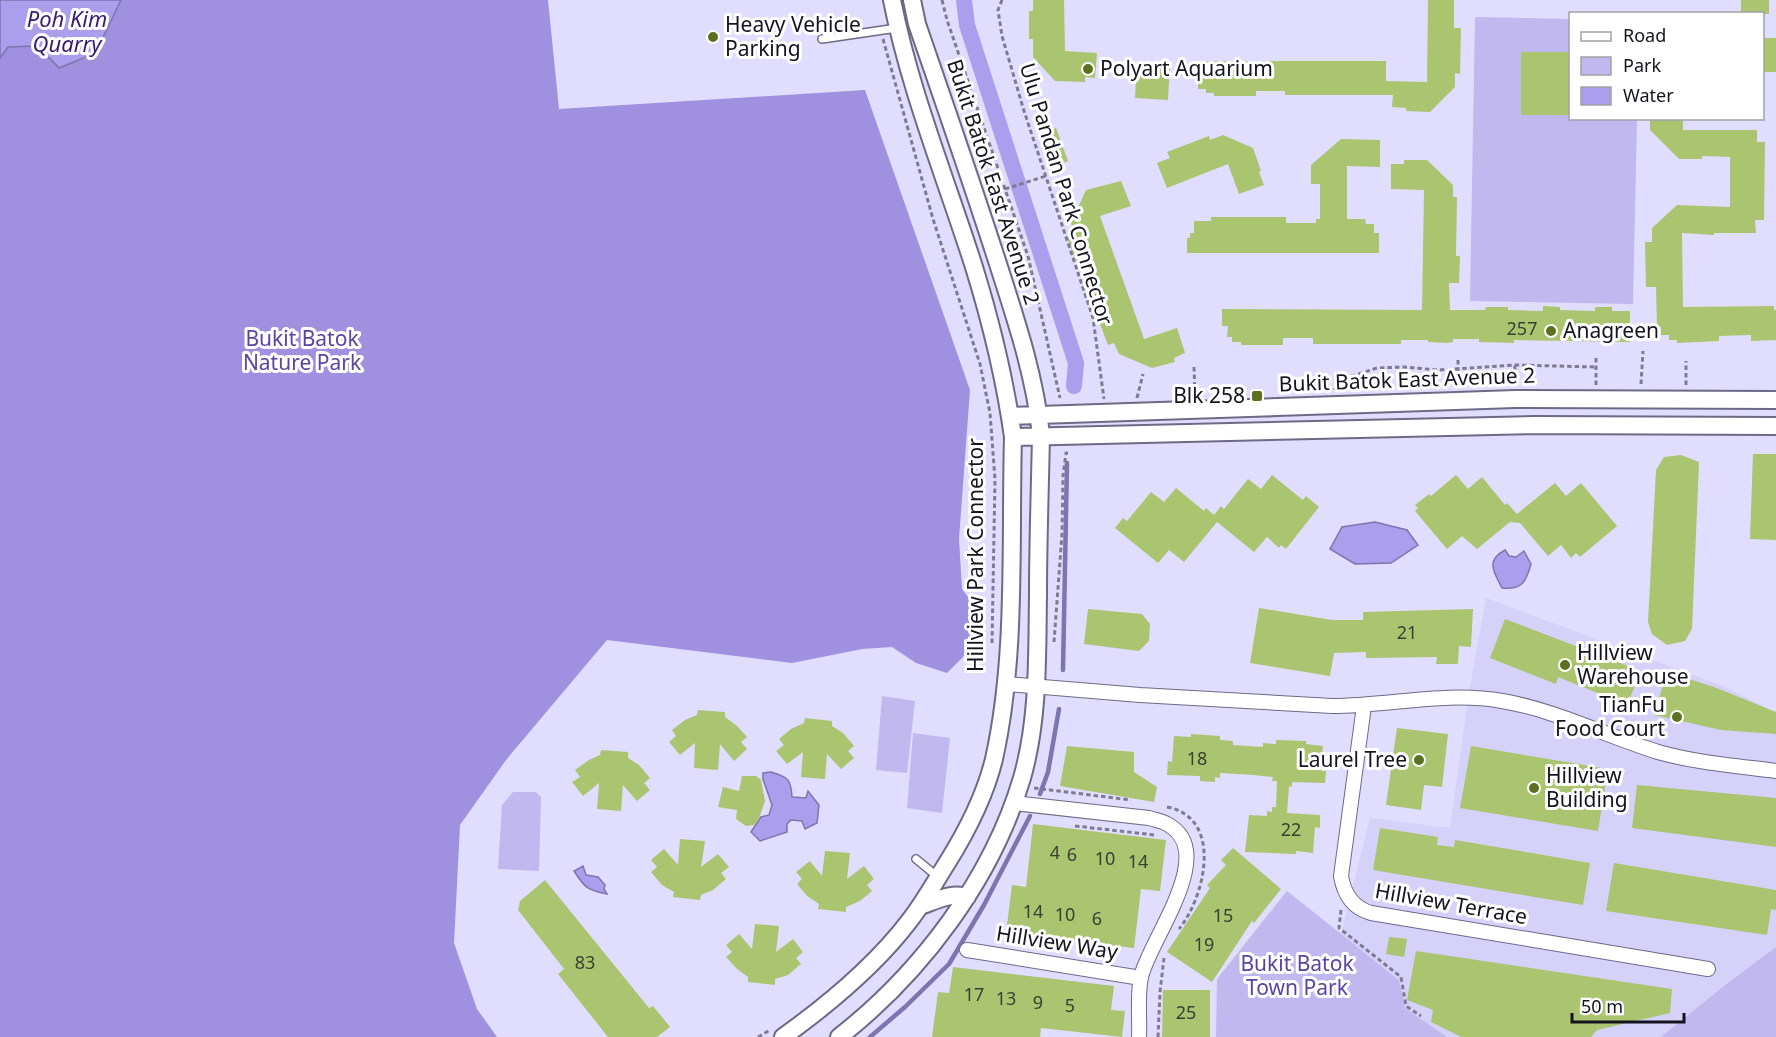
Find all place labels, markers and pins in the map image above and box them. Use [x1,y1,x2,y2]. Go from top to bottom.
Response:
place label: Heavy Vehicle Parking [725,10,861,62]
marker: Heavy Vehicle Parking [706,30,720,44]
place label: Polyart Aquarium [1100,54,1273,82]
marker: Polyart Aquarium [1081,62,1095,76]
place label: Anagreen [1563,316,1659,344]
marker: Anagreen [1544,324,1558,338]
place label: Blk 258 [1173,381,1245,409]
marker: Blk 258 [1250,389,1264,403]
place label: Hillview Warehouse [1577,638,1689,690]
marker: Hillview Warehouse [1558,658,1572,672]
place label: TianFu Food Court [1555,690,1665,742]
marker: TianFu Food Court [1670,710,1684,724]
place label: Laurel Tree [1298,745,1407,773]
marker: Laurel Tree [1412,753,1426,767]
place label: Hillview Building [1546,761,1628,813]
marker: Hillview Building [1527,781,1541,795]

